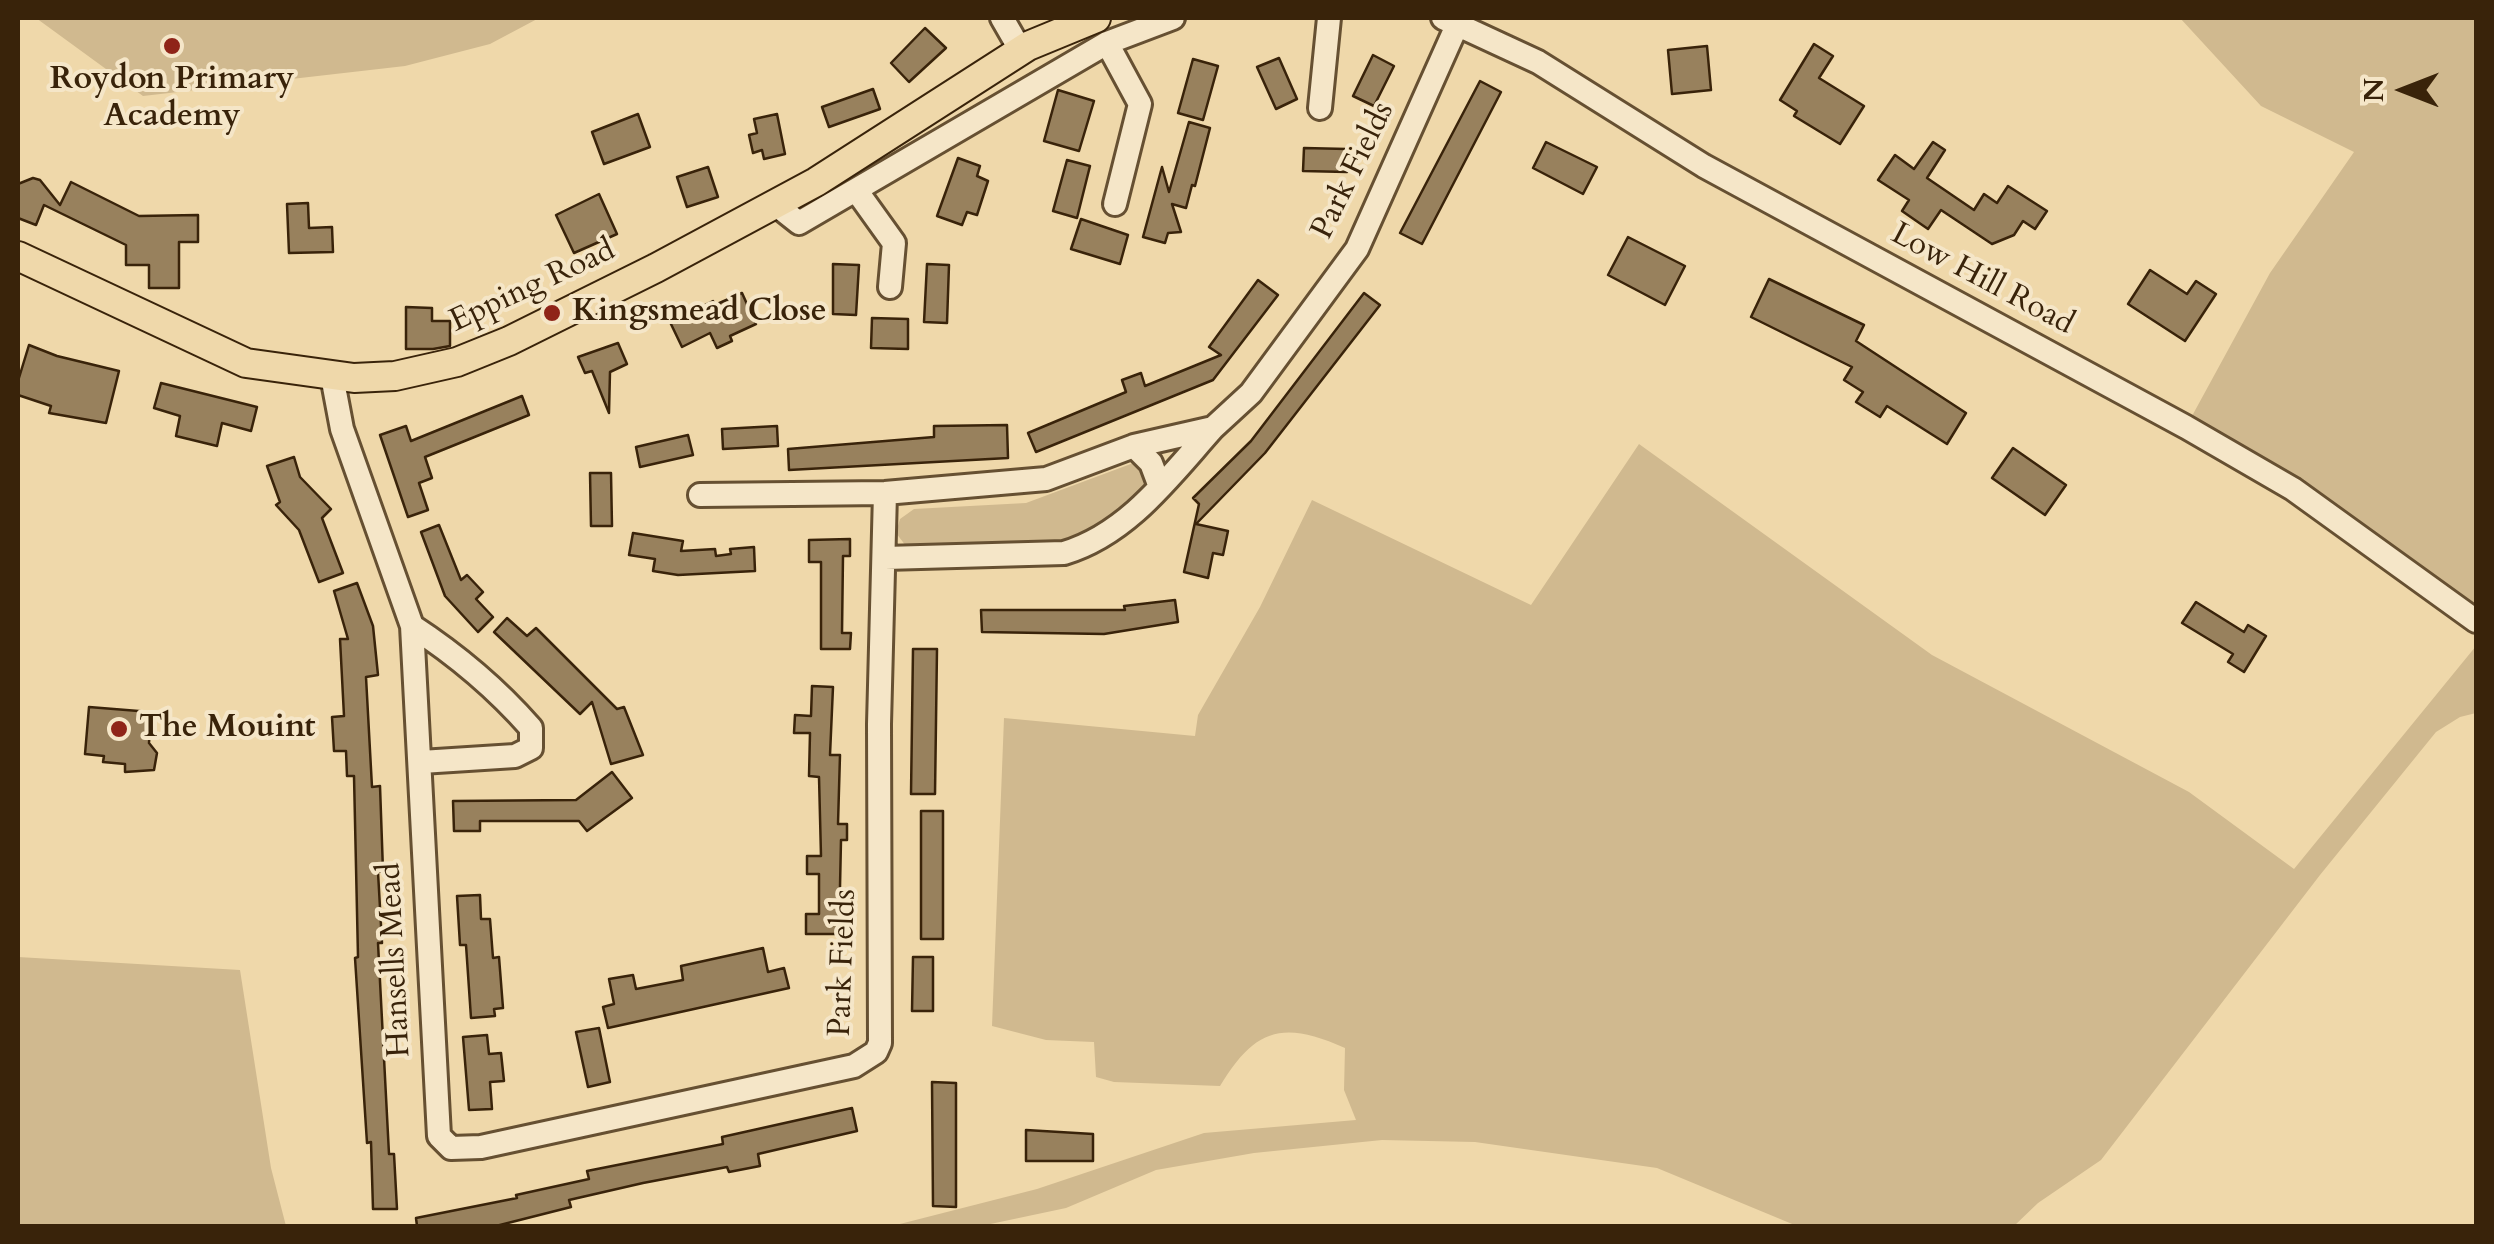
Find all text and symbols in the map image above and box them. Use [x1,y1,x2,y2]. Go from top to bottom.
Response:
marker: Roydon Primary Academy [161,35,183,57]
north arrow [2354,40,2454,140]
place label: Roydon Primary Academy [50,62,294,137]
text: N [2355,78,2393,102]
street label: Park Fields [1304,96,1404,246]
street label: Low Hill Road [1884,216,2080,344]
street label: Epping Road [444,232,622,342]
place label: Kingsmead Close [572,294,827,332]
marker: Kingsmead Close [541,302,563,324]
place label: The Mouint [139,710,316,748]
marker: The Mouint [108,718,130,740]
street label: Hansells Mead [372,862,420,1058]
street label: Park Fields [822,888,866,1038]

